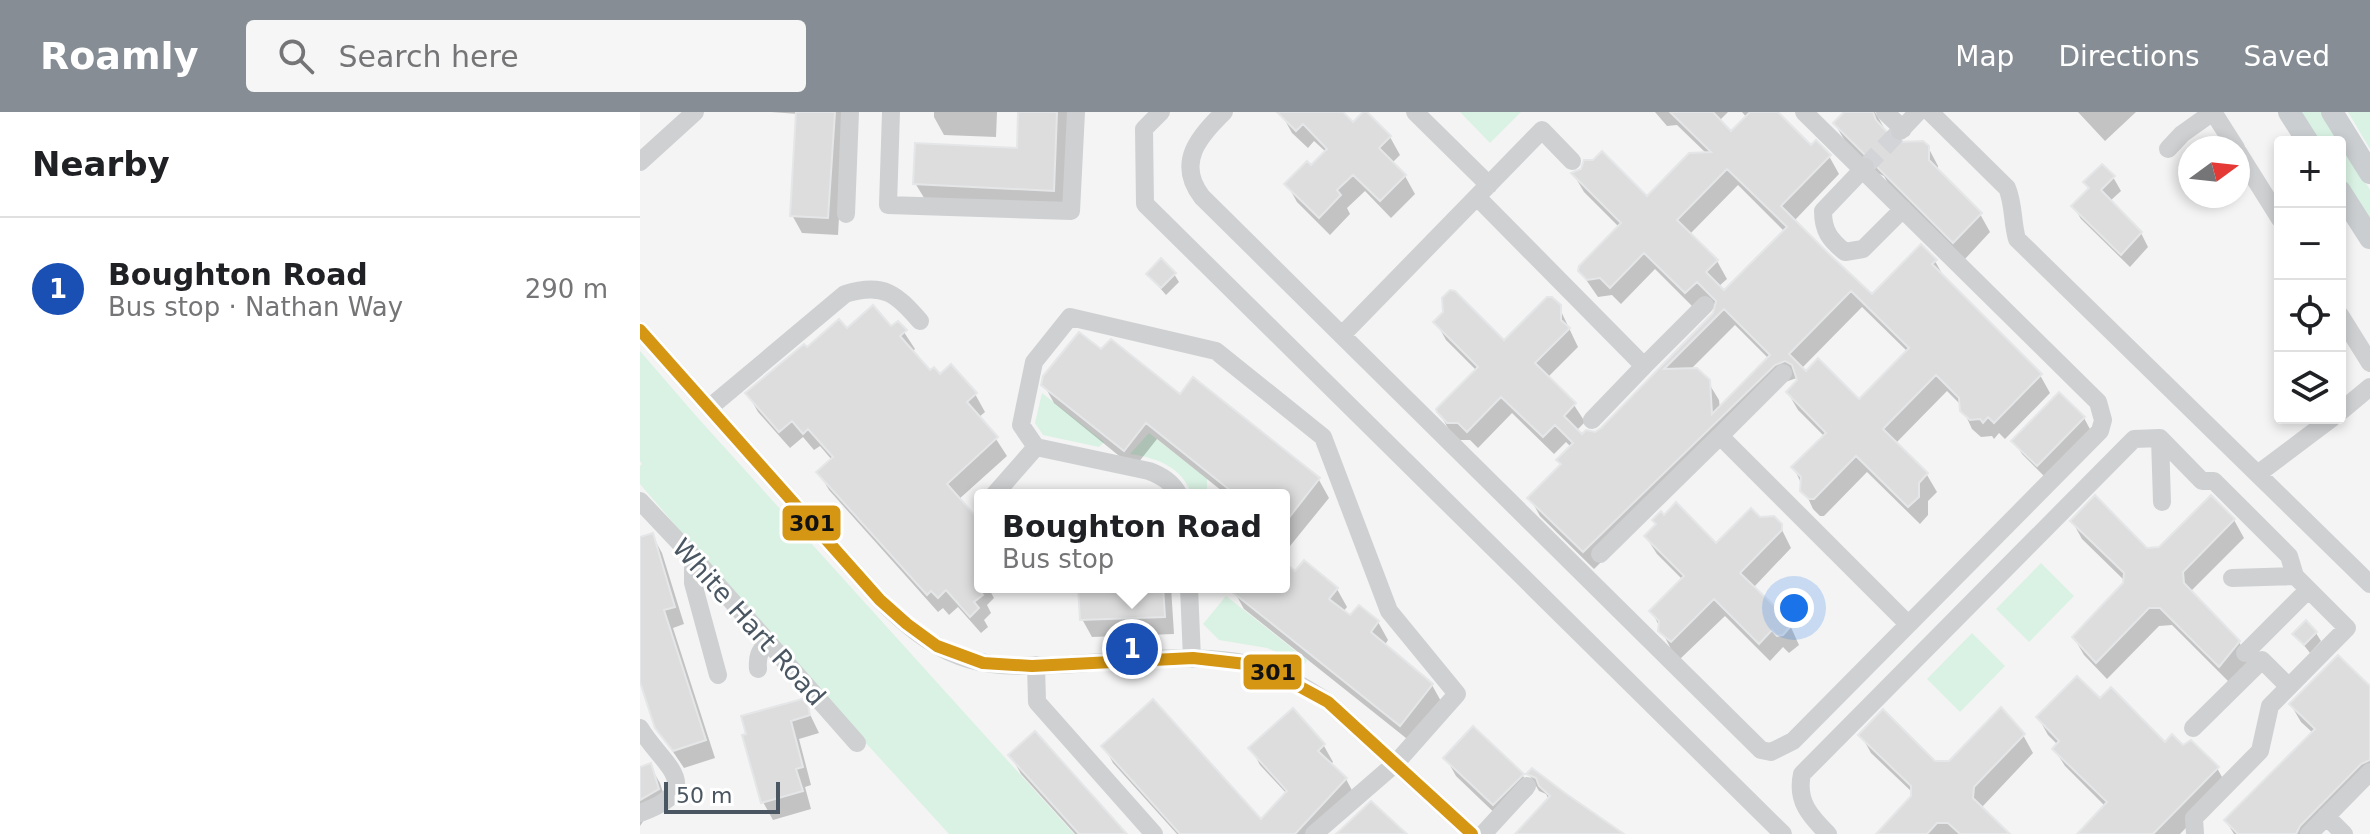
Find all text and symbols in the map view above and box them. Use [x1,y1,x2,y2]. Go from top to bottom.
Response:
search box [246,20,806,92]
text: Roamly [40,34,198,78]
icon: search [274,34,318,78]
text: Search here [338,39,519,74]
text: Map [1955,40,2014,73]
text: Directions [2058,40,2199,73]
text: Saved [2243,40,2330,73]
north arrow [2178,136,2250,208]
map controls [2274,136,2346,424]
button: + [2274,136,2346,208]
text: Nearby [32,144,170,184]
button: − [2274,208,2346,280]
text: Boughton Road [108,257,368,292]
text: 1 [49,274,67,304]
text: 290 m [525,274,608,304]
button: locate [2274,280,2346,352]
text: Bus stop · Nathan Way [108,292,403,322]
button: layers [2274,352,2346,424]
popup [974,489,1290,593]
line badge: 301 [781,504,842,542]
text: Boughton Road [1002,509,1262,544]
text: 301 [789,511,835,536]
street label: White Hart Road [666,533,832,711]
text: Bus stop [1002,544,1114,574]
your location [1774,588,1814,628]
pin: 1 [1106,619,1158,679]
line badge: 301 [1242,653,1303,691]
text: 301 [1250,660,1296,685]
scale bar [664,778,780,814]
text: 50 m [676,783,732,808]

